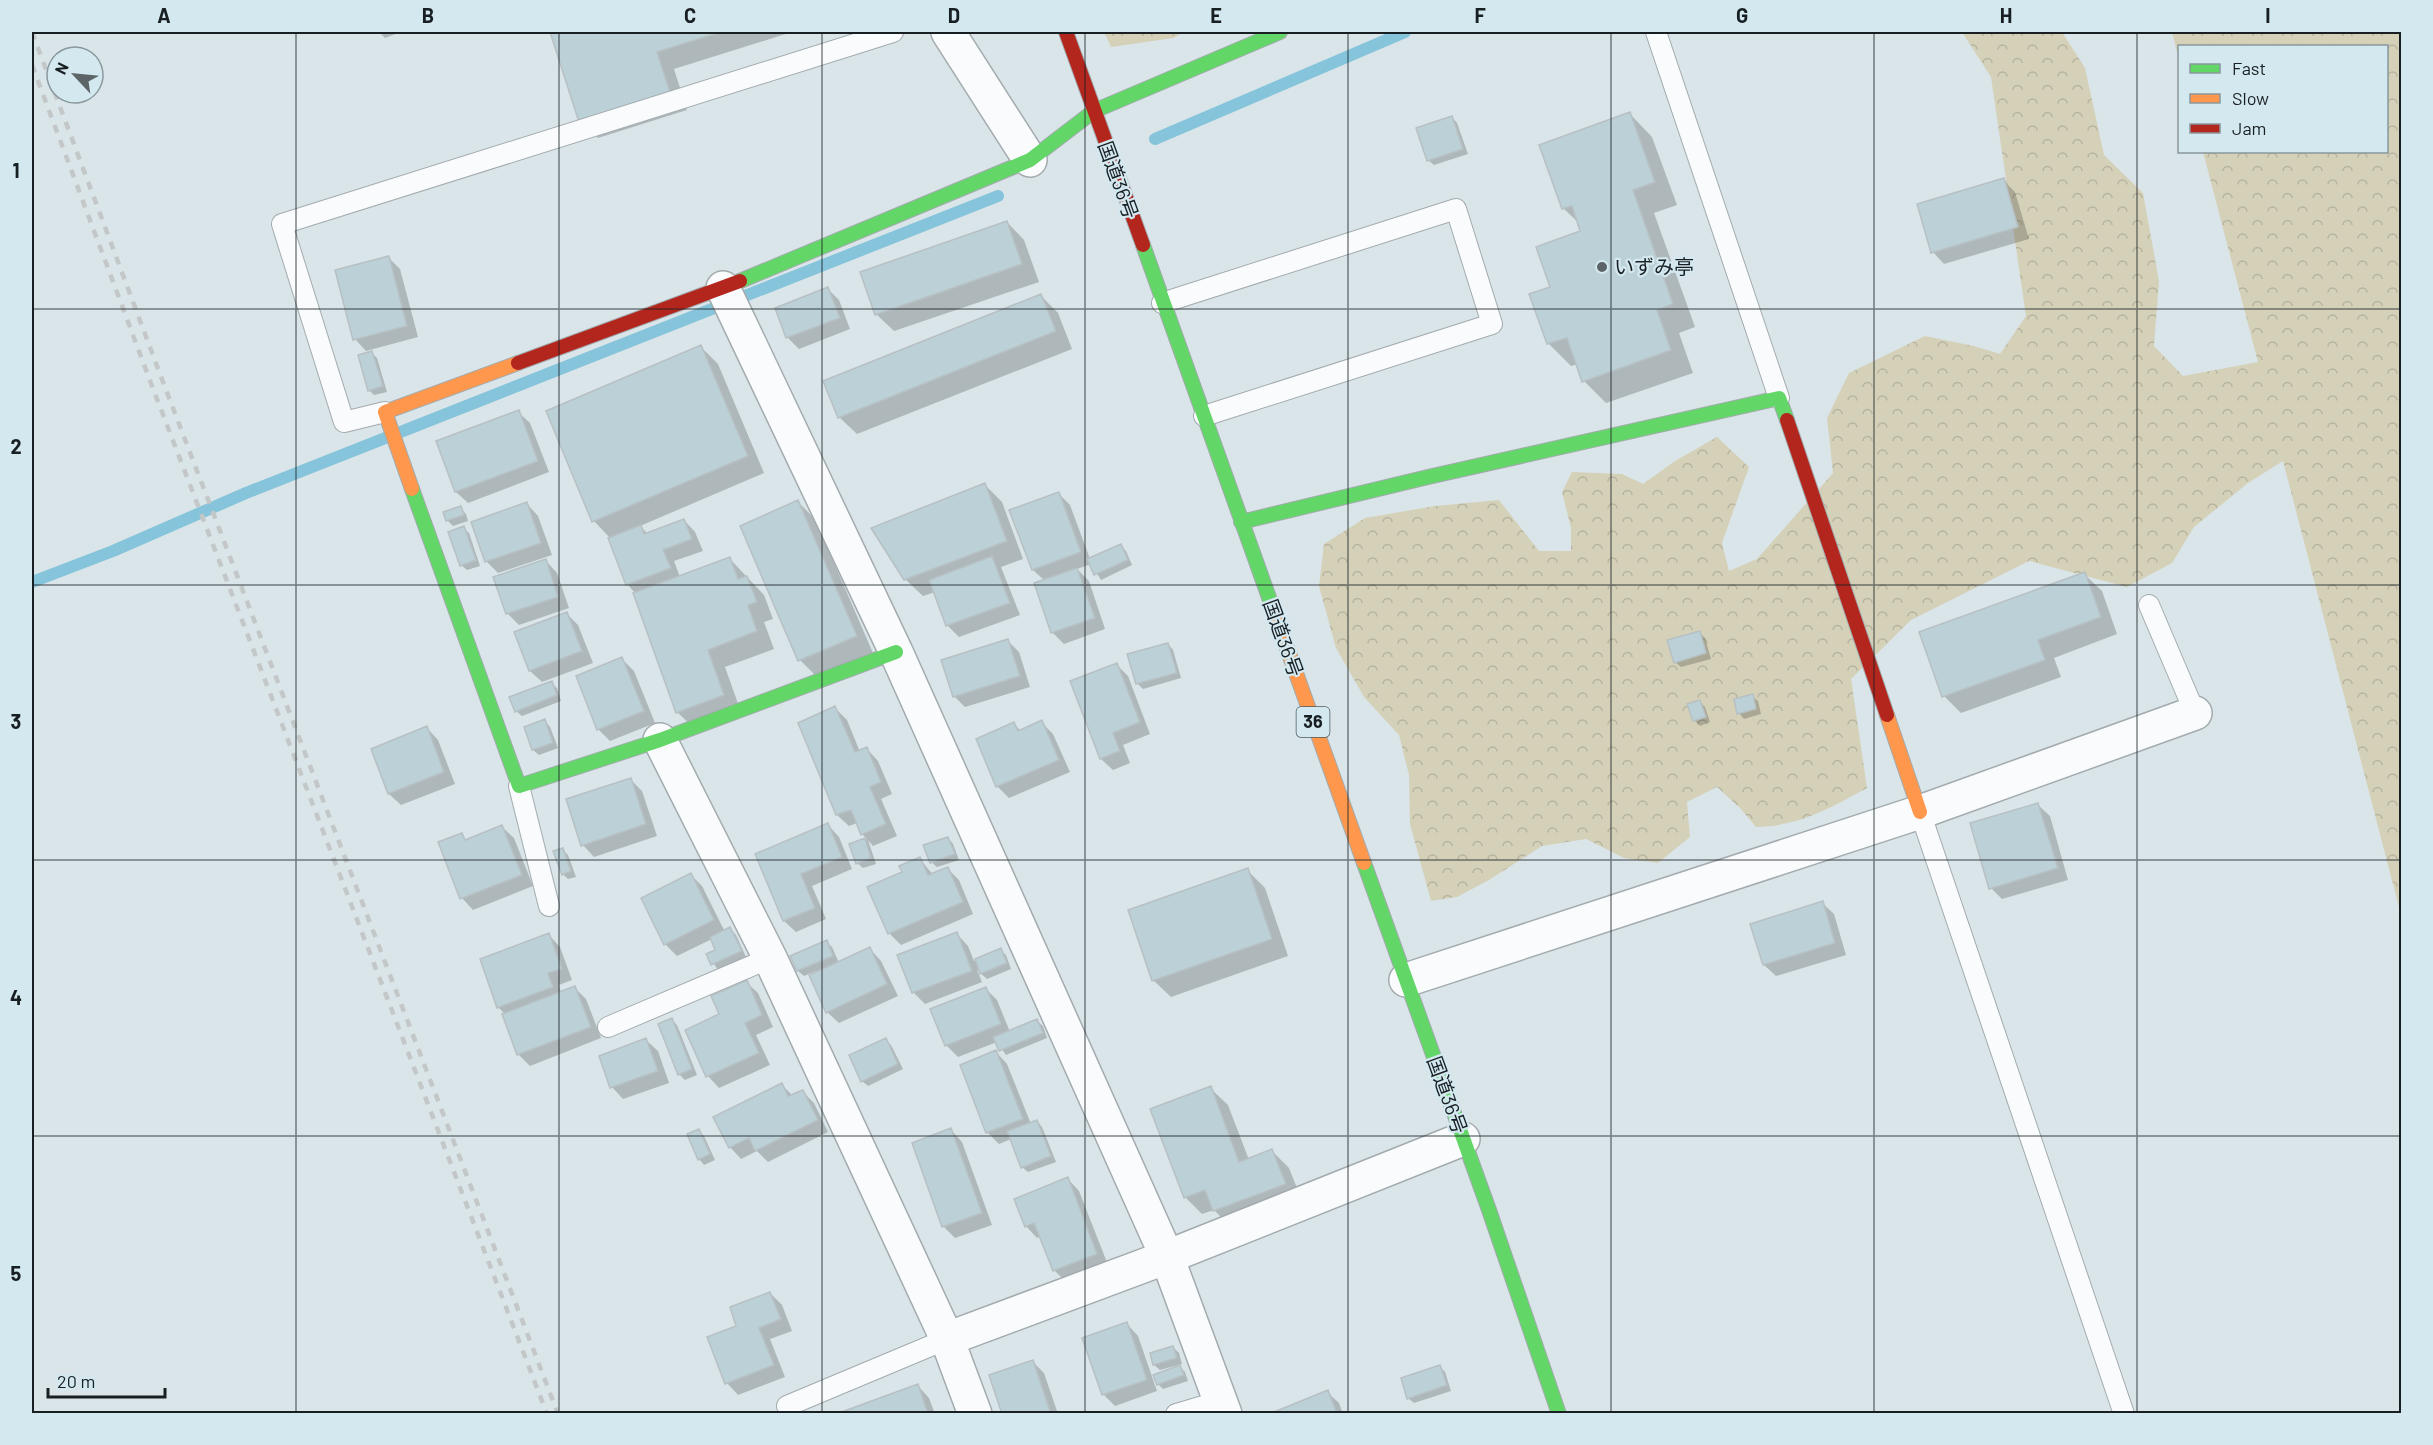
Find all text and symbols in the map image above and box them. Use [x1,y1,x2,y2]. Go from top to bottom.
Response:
text: A [157,3,171,27]
text: B [422,3,434,27]
text: C [684,3,696,27]
text: D [948,3,960,27]
text: E [1210,3,1222,27]
text: F [1474,3,1486,27]
text: G [1736,3,1748,27]
text: H [2000,3,2012,27]
text: I [2265,3,2271,27]
north arrow [45,45,105,105]
legend [2178,45,2388,153]
text: Fast [2232,57,2266,79]
text: N [50,59,72,77]
text: Slow [2232,87,2269,109]
text: Jam [2232,117,2266,139]
street label: 国道36号 [1094,138,1144,222]
text: 1 [12,158,20,182]
place label: いずみ亭 [1614,254,1694,278]
marker: いずみ亭 [1595,260,1609,274]
text: 2 [10,434,22,458]
street label: 国道36号 [1259,596,1309,680]
road number: 36 [1296,707,1330,737]
text: 3 [11,709,21,733]
text: 4 [10,985,22,1009]
street label: 国道36号 [1423,1053,1473,1137]
text: 5 [11,1261,22,1285]
scale bar [48,1361,165,1399]
text: 20 m [57,1370,95,1392]

